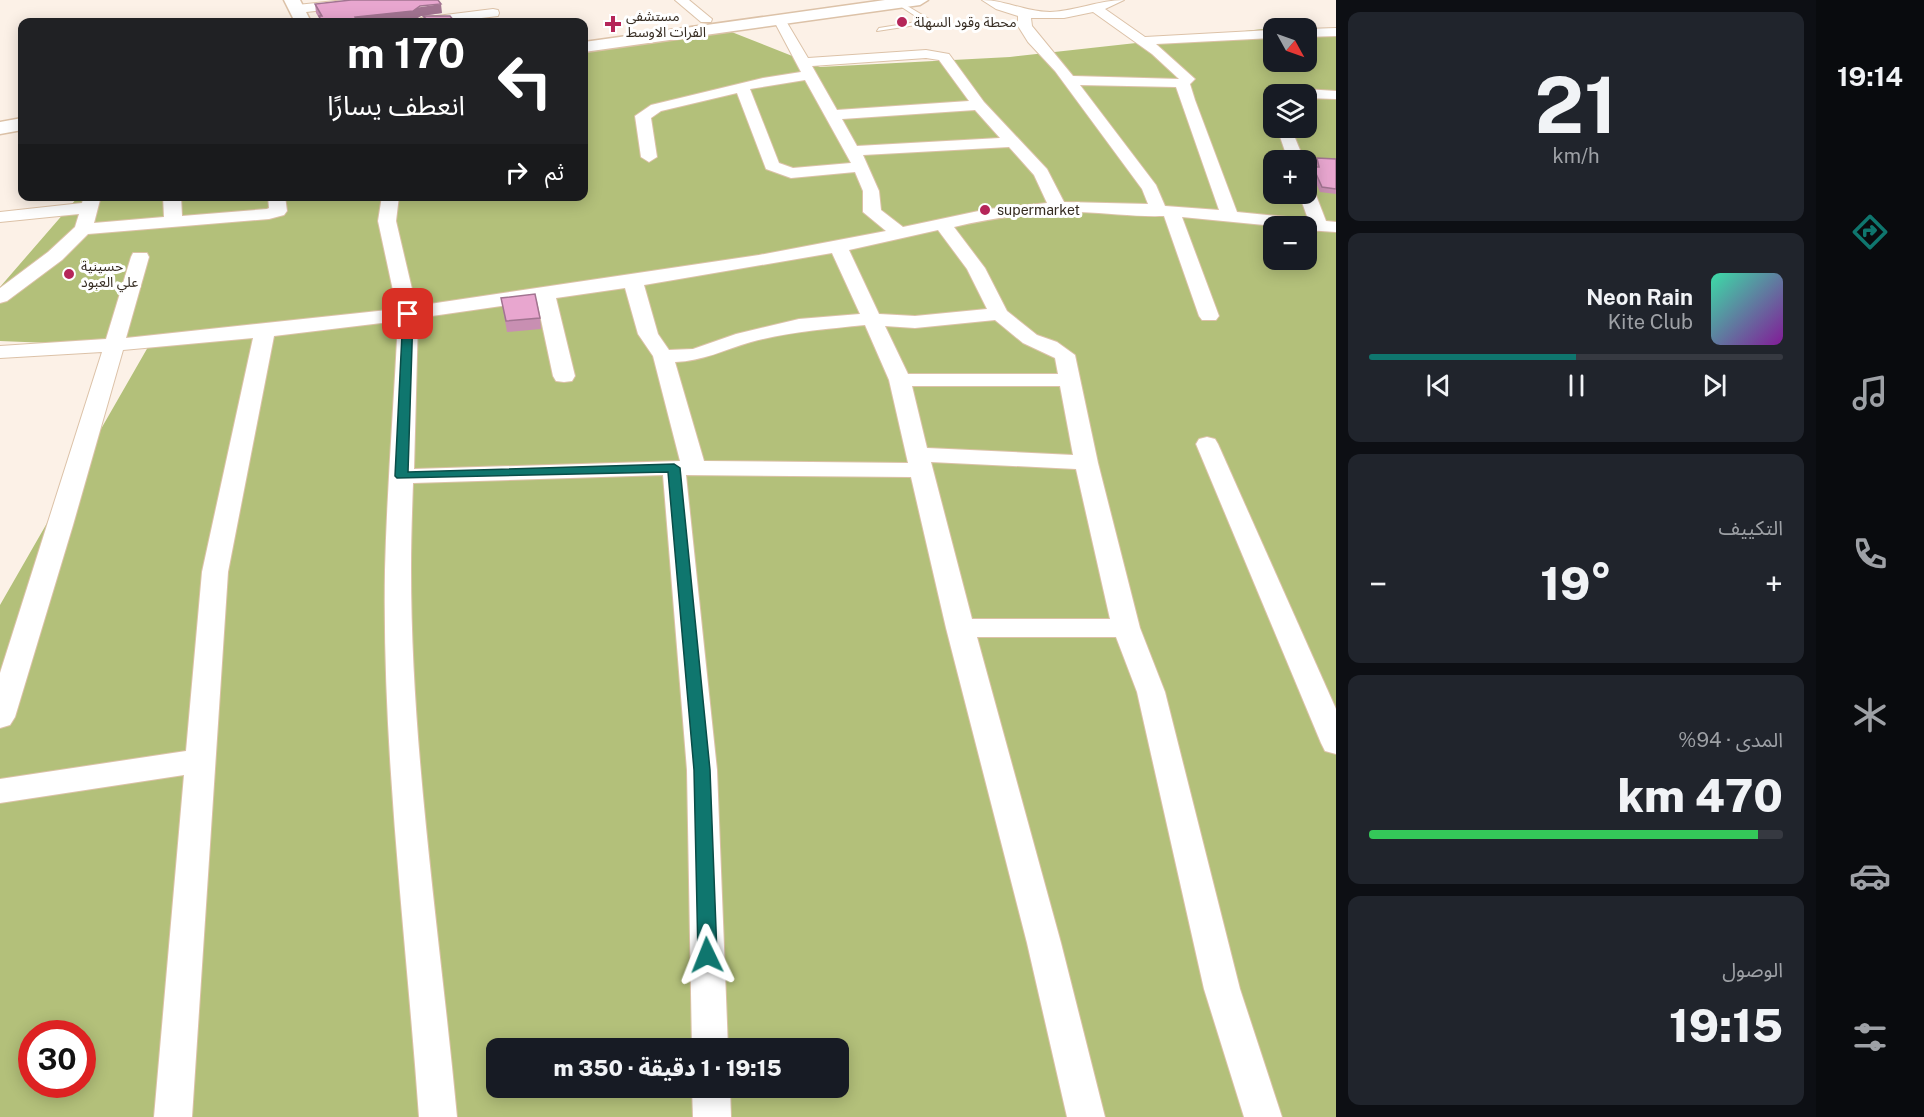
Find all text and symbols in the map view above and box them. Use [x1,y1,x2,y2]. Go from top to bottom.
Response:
place label: مستشفى الفرات الاوسط [626,8,706,41]
place label: محطة وقود السهلة [914,14,1017,31]
marker: مستشفى الفرات الاوسط [604,15,622,33]
marker: محطة وقود السهلة [895,15,909,29]
north arrow [1263,18,1317,72]
map controls [1263,18,1317,270]
text: 170 m [347,28,465,77]
icon: left [486,42,564,120]
text: 21 [1535,59,1617,151]
text: 19:14 [1837,60,1903,92]
button: layers [1263,84,1317,138]
text: انعطف يسارًا [327,89,465,121]
text: km/h [1552,144,1600,168]
button: + [1263,150,1317,204]
icon: right [500,156,533,189]
text: ثم [545,159,564,185]
place label: supermarket [997,202,1080,218]
marker: supermarket [978,203,992,217]
icon: directions [1849,211,1891,253]
button: − [1263,216,1317,270]
place label: حسينية علي العبود [81,258,138,293]
marker: حسينية علي العبود [62,267,76,281]
text: Neon Rain [1586,284,1693,310]
pin [382,288,433,339]
icon: arrive [391,297,424,330]
text: Kite Club [1608,310,1693,334]
icon: previous [1422,369,1455,402]
icon: pause [1560,369,1593,402]
icon: next [1698,369,1731,402]
icon: music [1849,372,1891,414]
text: التكييف [1719,516,1783,540]
icon: phone [1849,533,1891,575]
text: 19° [1540,557,1612,610]
text: − [1369,565,1387,603]
text: + [1765,565,1783,603]
icon: climate [1849,694,1891,736]
text: المدى · 94% [1678,728,1783,752]
text: 470 km [1618,769,1783,822]
icon: car [1849,855,1891,897]
position arrow [675,923,739,987]
text: الوصول [1722,958,1783,982]
text: 19:15 [1669,999,1783,1052]
icon: filters [1849,1016,1891,1058]
speed limit sign: 30 [18,1020,96,1098]
text: 19:15 · 1 دقيقة · 350 m [553,1055,782,1081]

